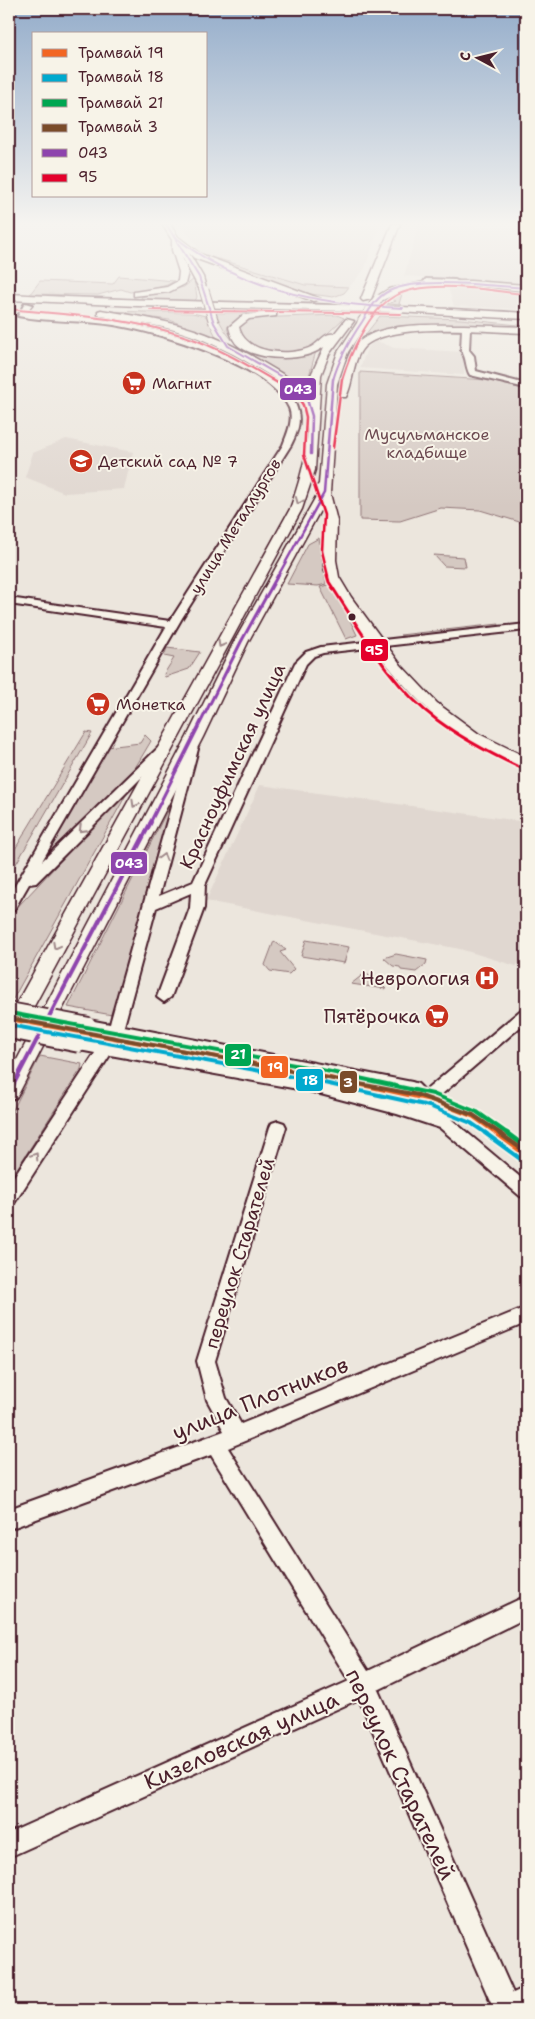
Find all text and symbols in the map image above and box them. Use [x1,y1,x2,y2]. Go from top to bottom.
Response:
legend [32,32,208,198]
north arrow [452,32,502,82]
text: Трамвай 19 [78,43,164,63]
text: С [456,51,475,62]
text: Трамвай 18 [78,67,164,87]
text: Трамвай 21 [78,93,163,113]
text: Трамвай 3 [78,117,158,137]
text: 043 [78,143,108,163]
text: 95 [78,167,97,187]
supermarket icon: Магнит [121,370,147,396]
place label: Магнит [152,373,213,394]
line badge: 043 [279,377,317,401]
text: 043 [284,380,313,398]
park label: Мусульманское кладбище [365,424,489,463]
school or university icon: Детский сад № 7 [68,448,94,474]
place label: Детский сад № 7 [98,451,238,472]
street label: улица Металлургов [185,455,286,598]
one-way arrow [294,496,305,505]
unlabelled marker [347,612,357,622]
one-way arrow [217,638,227,647]
line badge: 95 [360,638,389,662]
text: 95 [365,641,384,659]
street label: Красноуфимская улица [174,659,291,873]
supermarket icon: Монетка [85,691,111,717]
place label: Монетка [116,694,186,715]
one-way arrow [131,798,141,807]
one-way arrow [79,823,88,832]
line badge: 043 [110,851,148,875]
text: 043 [115,854,144,872]
one-way arrow [157,854,167,862]
one-way arrow [52,941,62,950]
hospital icon: Неврология [474,965,500,991]
place label: Неврология [361,966,470,991]
supermarket icon: Пятёрочка [424,1003,450,1029]
place label: Пятёрочка [324,1004,420,1029]
line badge: 21 [224,1043,252,1067]
text: 21 [230,1045,246,1063]
line badge: 19 [260,1055,289,1079]
text: 19 [267,1058,283,1076]
line badge: 18 [295,1068,324,1092]
line badge: 3 [339,1070,358,1094]
text: 18 [302,1071,318,1089]
text: 3 [343,1073,353,1091]
one-way arrow [29,1152,38,1162]
street label: переулок Старателей [199,1155,280,1352]
street label: улица Плотников [168,1350,353,1447]
street label: переулок Старателей [339,1664,462,1884]
street label: Кизеловская улица [139,1684,343,1796]

